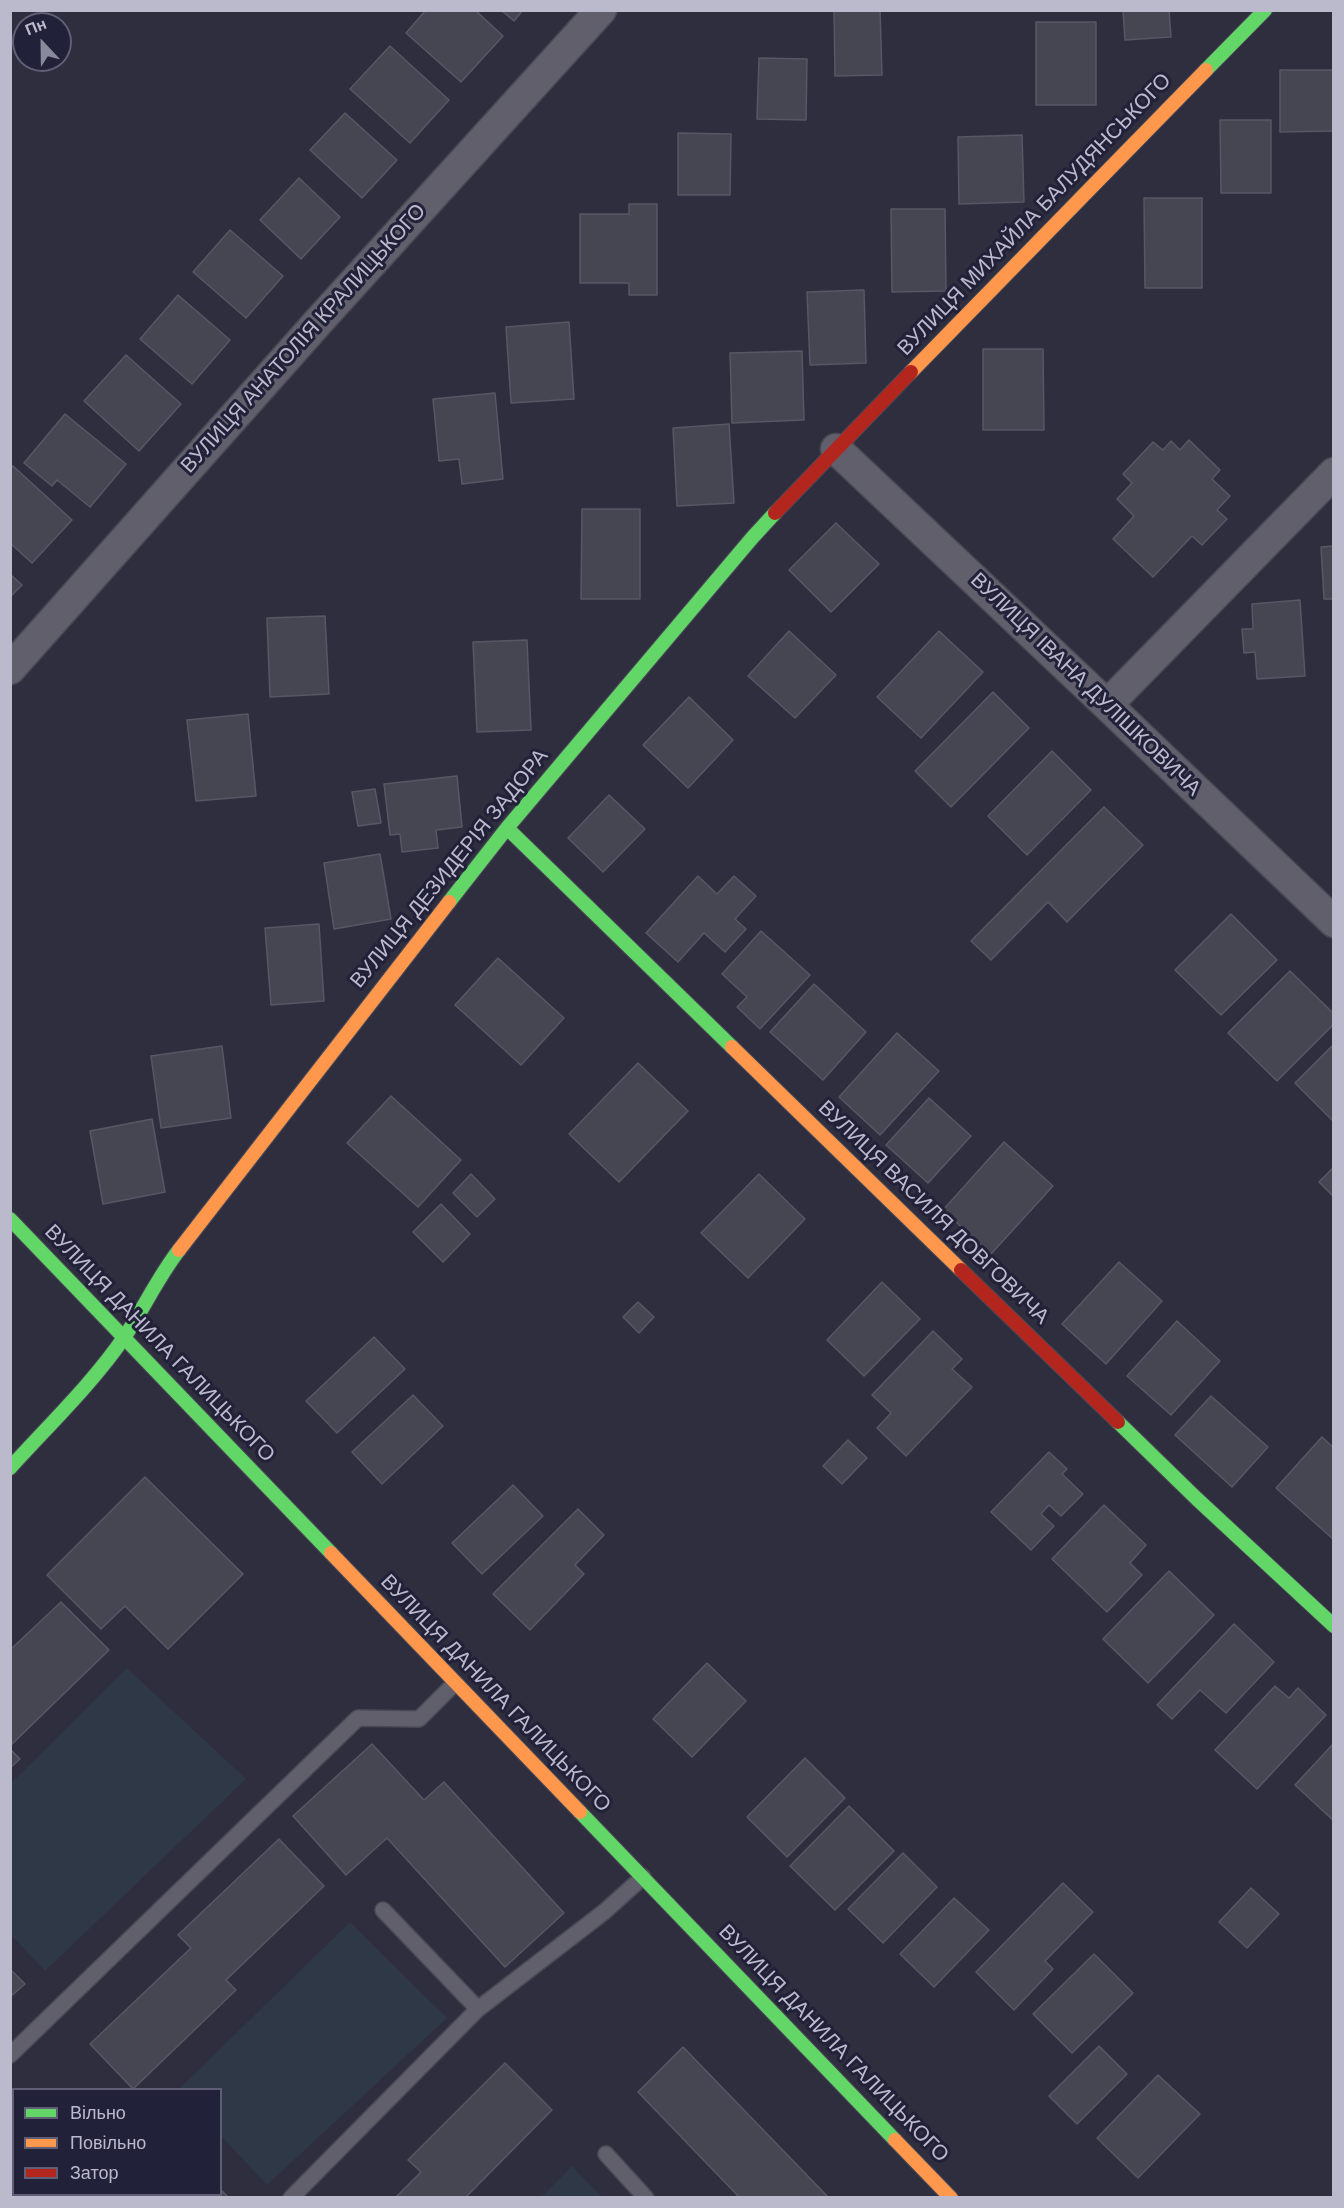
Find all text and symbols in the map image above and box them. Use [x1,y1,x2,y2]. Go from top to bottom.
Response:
north arrow [12,12,72,72]
text: Пн [22,13,50,40]
street label: ВУЛИЦЯ МИХАЙЛА БАЛУДЯНСЬКОГО [893,69,1177,361]
street label: ВУЛИЦЯ АНАТОЛІЯ КРАЛИЦЬКОГО [176,199,432,479]
street label: ВУЛИЦЯ ІВАНА ДУЛІШКОВИЧА [965,568,1205,802]
street label: ВУЛИЦЯ ДЕЗИДЕРІЯ ЗАДОРА [346,744,554,994]
street label: ВУЛИЦЯ ВАСИЛЯ ДОВГОВИЧА [812,1096,1054,1330]
street label: ВУЛИЦЯ ДАНИЛА ГАЛИЦЬКОГО [39,1220,279,1468]
street label: ВУЛИЦЯ ДАНИЛА ГАЛИЦЬКОГО [375,1570,615,1818]
street label: ВУЛИЦЯ ДАНИЛА ГАЛИЦЬКОГО [713,1920,953,2168]
legend [12,2088,222,2196]
text: Вільно [70,2101,126,2125]
text: Повільно [70,2131,146,2155]
text: Затор [70,2161,119,2185]

